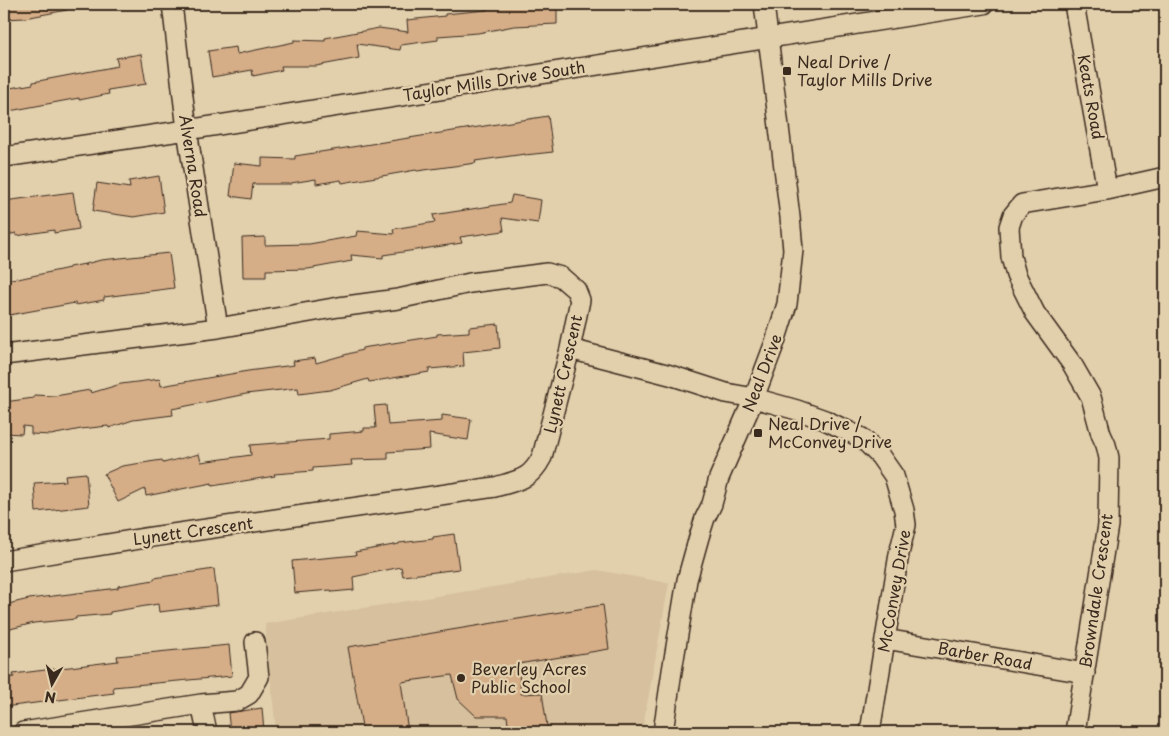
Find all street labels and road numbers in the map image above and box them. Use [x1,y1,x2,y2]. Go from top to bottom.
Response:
street label: Keats Road [1073,52,1111,141]
street label: Taylor Mills Drive South [401,54,587,106]
street label: Alverna Road [174,113,214,219]
street label: Lynett Crescent [537,312,587,435]
street label: Neal Drive [735,330,787,415]
street label: Lynett Crescent [131,510,255,550]
street label: Browndale Crescent [1072,511,1118,670]
street label: McConvey Drive [870,528,916,654]
street label: Barber Road [936,635,1034,675]

